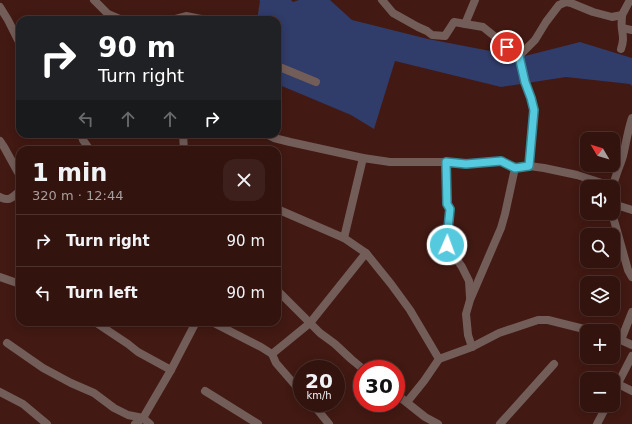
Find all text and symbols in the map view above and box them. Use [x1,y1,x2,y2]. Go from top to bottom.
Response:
pin [490,30,524,64]
text: 90 m [98,31,176,64]
icon: right [32,32,84,84]
icon: arrive [496,36,518,58]
text: Turn right [98,65,184,86]
icon: left [75,108,97,130]
icon: ahead [117,108,139,130]
icon: ahead [159,108,181,130]
icon: right [201,108,223,130]
north arrow [580,132,620,172]
map controls [580,132,620,412]
text: 1 min [32,159,107,187]
button: close [223,159,265,201]
button: sound [580,180,620,220]
text: 320 m · 12:44 [32,188,123,203]
position arrow [426,224,468,266]
button: search [580,228,620,268]
icon: right [32,230,54,252]
text: Turn right [66,232,150,250]
text: 90 m [227,232,265,250]
button: layers [580,276,620,316]
icon: left [32,282,54,304]
text: Turn left [66,284,138,302]
text: 90 m [227,284,265,302]
button: + [580,324,620,364]
speed limit sign: 30 [353,360,405,412]
text: 20 [305,369,333,393]
button: − [580,372,620,412]
text: km/h [306,390,332,401]

